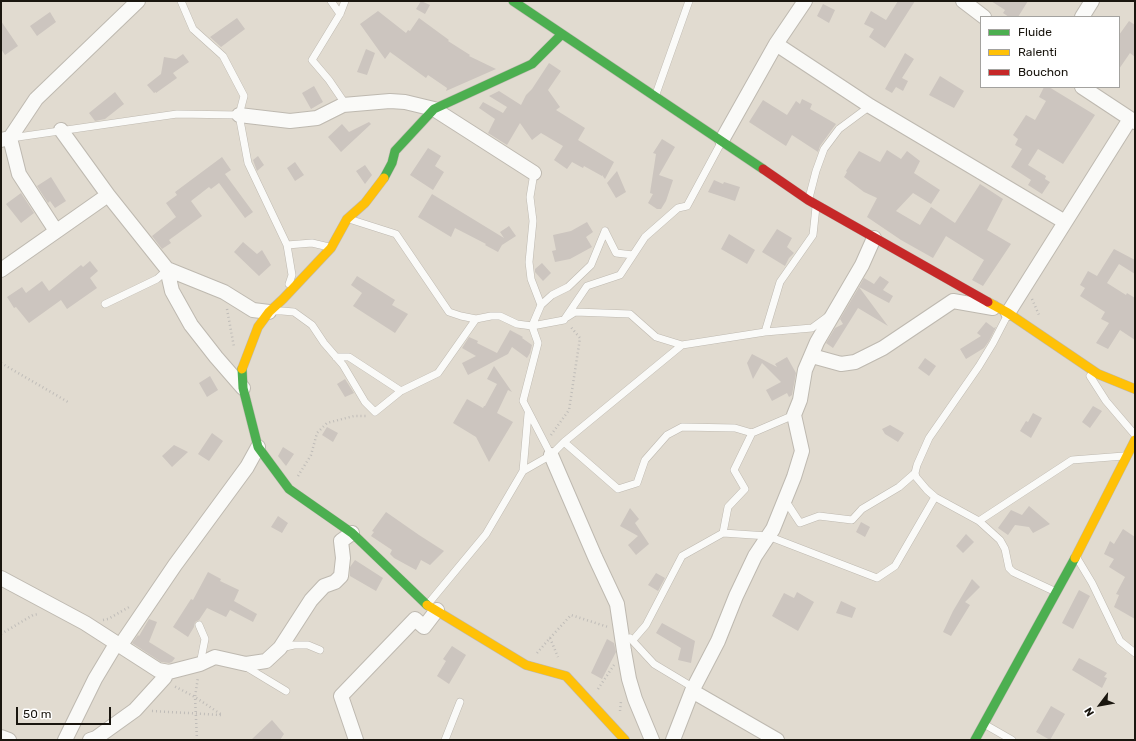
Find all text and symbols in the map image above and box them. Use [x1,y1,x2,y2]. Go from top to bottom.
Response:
legend [980,16,1120,88]
text: Fluide [1018,25,1052,39]
text: Ralenti [1018,45,1057,59]
text: Bouchon [1018,65,1068,79]
north arrow [1080,685,1120,725]
scale bar [18,699,113,725]
text: N [1082,705,1097,718]
text: 50 m [23,707,51,721]

